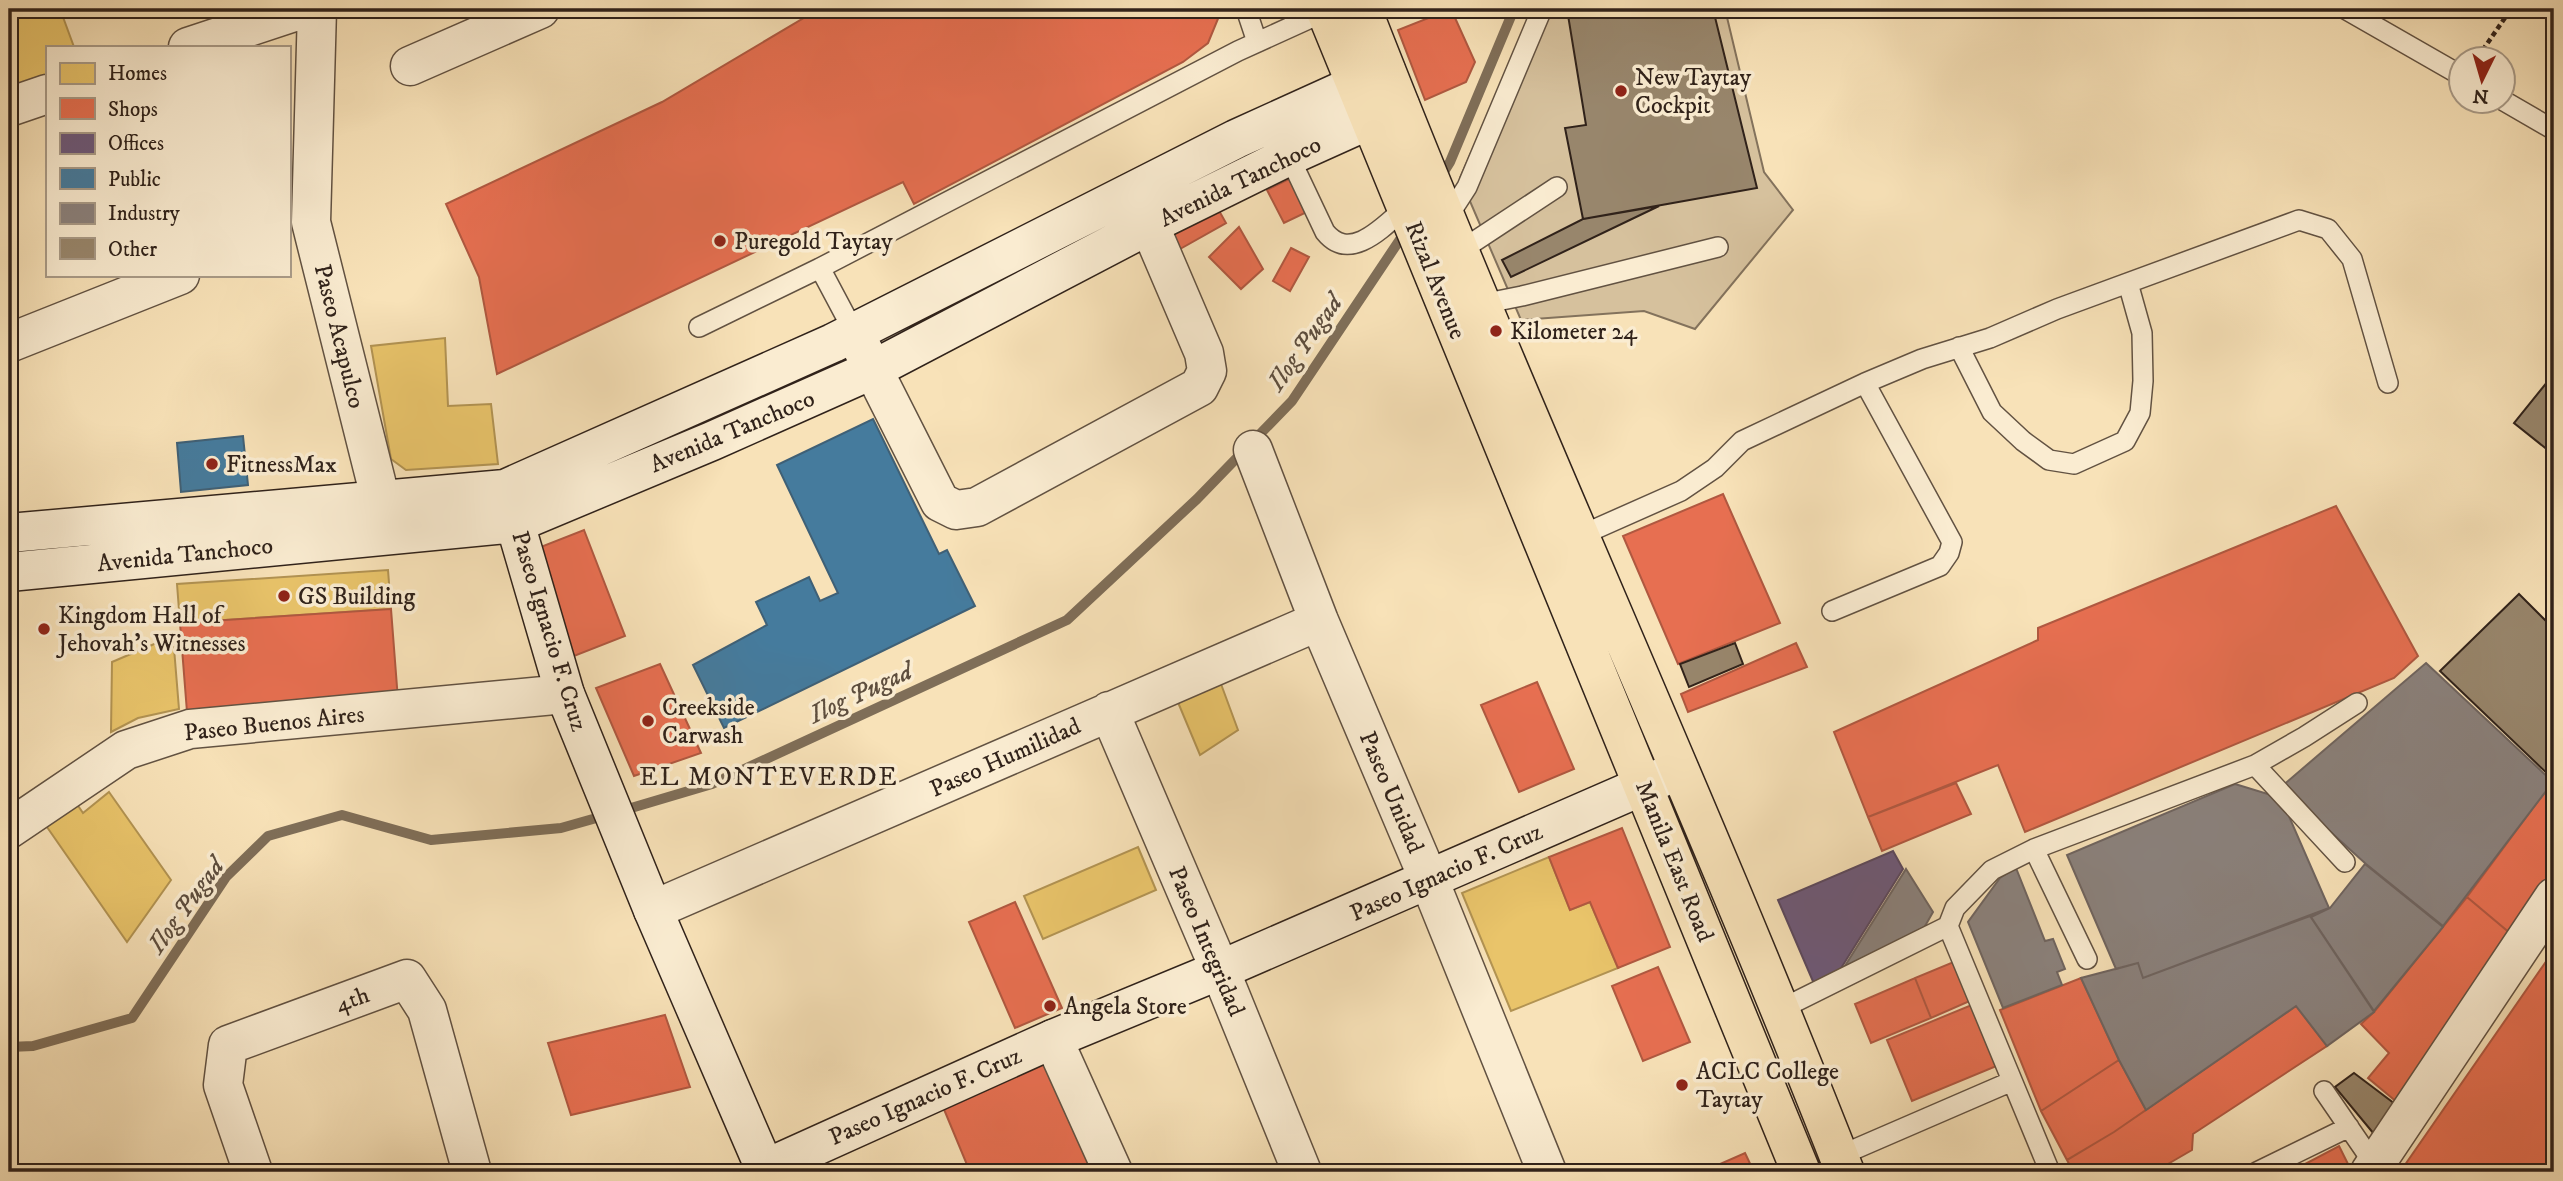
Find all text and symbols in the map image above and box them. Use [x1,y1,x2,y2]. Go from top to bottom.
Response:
legend [46,46,290,276]
north arrow [2448,46,2518,116]
text: Homes [108,61,167,87]
place label: New Taytay Cockpit [1635,63,1752,121]
marker: New Taytay Cockpit [1613,83,1629,99]
text: N [2471,83,2489,108]
text: Shops [108,97,158,123]
street label: Avenida Tanchoco [1155,130,1326,234]
text: Offices [108,131,164,157]
text: Public [108,167,161,193]
text: Industry [108,201,181,227]
street label: Rizal Avenue [1398,217,1472,344]
place label: Puregold Taytay [734,227,893,257]
marker: Puregold Taytay [712,233,728,249]
text: Other [108,237,157,263]
street label: Paseo Acapulco [307,261,371,411]
water label: Ilog Pugad [1259,285,1352,399]
place label: Kilometer 24 [1510,317,1638,347]
marker: Kilometer 24 [1488,323,1504,339]
street label: Avenida Tanchoco [645,384,819,480]
place label: FitnessMax [226,450,337,480]
marker: FitnessMax [204,456,220,472]
street label: Paseo Ignacio F. Cruz [504,528,594,736]
street label: Avenida Tanchoco [96,531,274,579]
place label: GS Building [298,582,415,612]
marker: GS Building [276,588,292,604]
place label: Kingdom Hall of Jehovah's Witnesses [56,601,246,659]
marker: Kingdom Hall of Jehovah's Witnesses [36,621,52,637]
water label: Ilog Pugad [802,654,921,732]
place label: Creekside Carwash [662,693,755,751]
street label: Paseo Buenos Aires [182,700,366,748]
street label: Paseo Humilidad [925,711,1086,805]
marker: Creekside Carwash [640,713,656,729]
street label: Paseo Unidad [1352,727,1430,858]
district label: EL MONTEVERDE [639,761,899,794]
street label: Manila East Road [1628,776,1720,946]
street label: Paseo Ignacio F. Cruz [1345,817,1548,929]
water label: Ilog Pugad [139,849,234,962]
street label: Paseo Integridad [1161,862,1251,1021]
street label: 4th [331,980,374,1020]
place label: Angela Store [1064,992,1187,1022]
marker: Angela Store [1042,998,1058,1014]
street label: Paseo Ignacio F. Cruz [824,1041,1027,1153]
place label: ACLC College Taytay [1696,1057,1839,1115]
marker: ACLC College Taytay [1674,1077,1690,1093]

